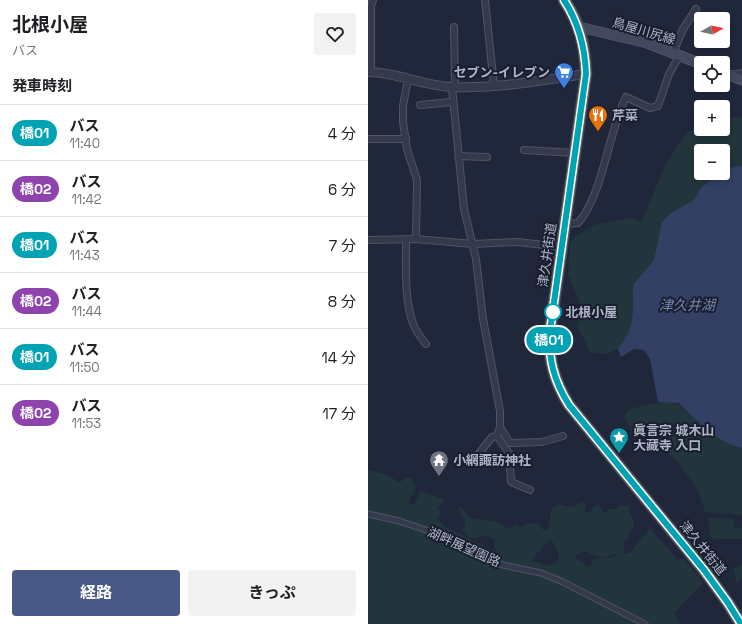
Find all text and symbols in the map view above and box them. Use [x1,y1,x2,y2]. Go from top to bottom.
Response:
text: 北根小屋 [12,12,88,37]
north arrow [694,12,730,48]
map controls [694,12,730,180]
button: heart [314,13,356,55]
street label: 鳥屋川尻線 [610,14,678,48]
text: バス [12,42,38,59]
button: locate [694,56,730,92]
supermarket icon: セブン-イレブン [553,61,575,89]
place label: セブン-イレブン [453,64,550,81]
text: 発車時刻 [12,76,72,95]
button: + [694,100,730,136]
restaurant icon: 芹菜 [587,104,609,132]
place label: 芹菜 [612,107,638,124]
text: バス [69,116,99,135]
text: 橋01 [20,124,49,142]
text: 4 分 [328,124,356,143]
text: 11:40 [69,135,100,152]
button: − [694,144,730,180]
text: バス [71,172,101,191]
text: 橋02 [20,180,51,198]
text: 6 分 [328,180,356,199]
text: 11:42 [71,191,102,208]
street label: 津久井街道 [534,222,560,288]
text: バス [69,228,99,247]
text: 橋01 [20,236,49,254]
text: 7 分 [329,236,356,255]
text: 11:43 [69,247,100,264]
text: バス [71,284,101,303]
text: 橋02 [20,292,51,310]
text: 8 分 [328,292,356,311]
water label: 津久井湖 [659,296,717,314]
text: 11:44 [71,303,102,320]
marker: 北根小屋 [544,303,562,321]
place label: 北根小屋 [565,304,617,321]
line badge: 橋01 [526,327,572,353]
text: 橋01 [534,331,564,349]
text: バス [69,340,99,359]
text: 橋01 [20,348,49,366]
text: 14 分 [321,348,356,367]
text: 11:50 [69,359,100,376]
text: バス [71,396,101,415]
text: 橋02 [20,404,51,422]
text: 17 分 [322,404,356,423]
text: 11:53 [71,415,101,432]
place label: 眞言宗 城木山 大藏寺 入口 [633,422,714,454]
place icon: 眞言宗 城木山 大藏寺 入口 [608,426,630,454]
temple icon: 小網諏訪神社 [428,449,450,477]
place label: 小網諏訪神社 [453,452,531,469]
street label: 津久井街道 [676,517,730,579]
street label: 湖畔展望園路 [425,523,503,571]
button: 経路 [12,570,180,616]
button: きっぷ [188,570,356,616]

